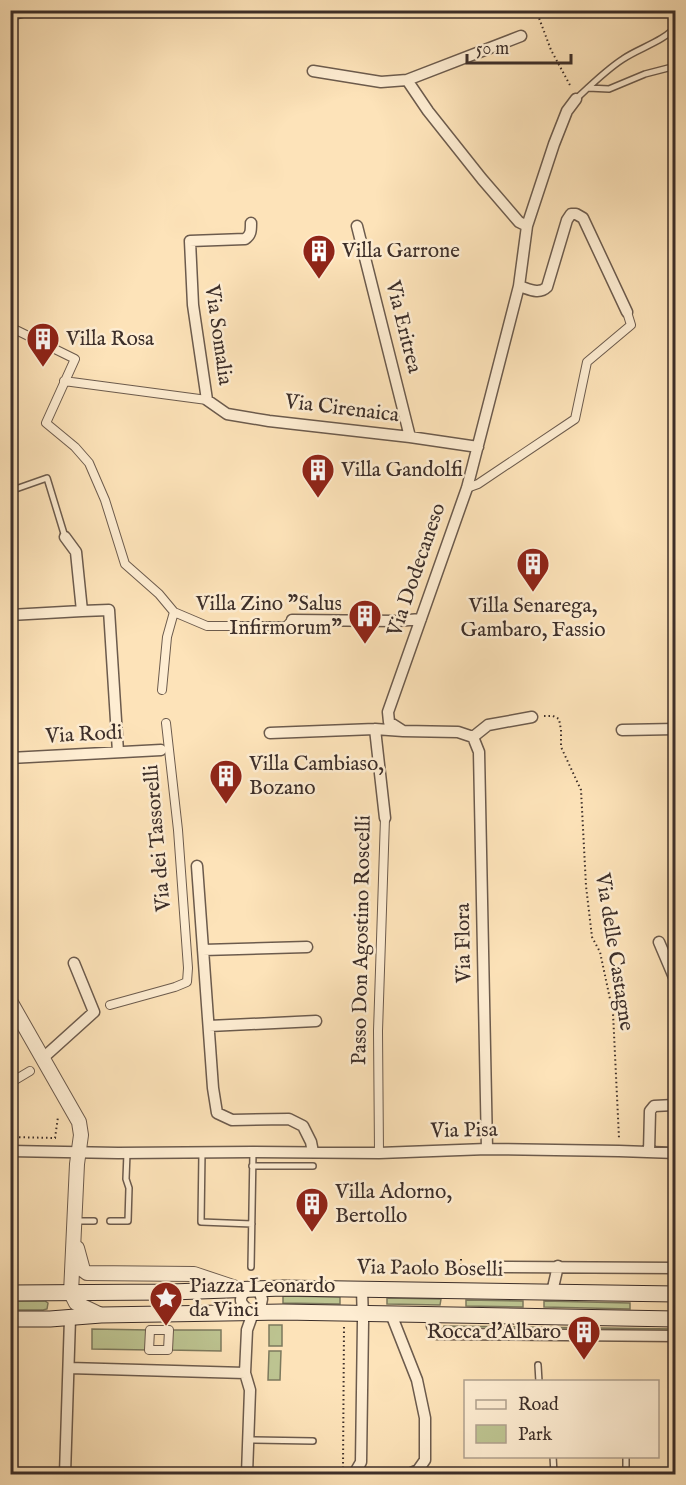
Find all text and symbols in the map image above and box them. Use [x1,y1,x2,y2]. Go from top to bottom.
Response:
scale bar [467,27,570,65]
text: 50 m [476,38,509,61]
building icon: Villa Garrone [301,233,337,280]
place label: Villa Garrone [341,238,460,265]
street label: Via Eritrea [378,277,428,377]
street label: Via Somalia [197,282,239,388]
building icon: Villa Rosa [25,321,61,368]
place label: Villa Rosa [65,326,155,353]
street label: Via Cirenaica [282,388,402,430]
building icon: Villa Gandolfi [300,452,336,499]
place label: Villa Gandolfi [340,457,463,484]
street label: Via Dodecaneso [381,500,452,641]
building icon: Villa Senarega, Gambaro, Fassio [515,546,551,593]
place label: Villa Zino "Salus Infirmorum" [195,591,342,642]
place label: Villa Senarega, Gambaro, Fassio [460,593,606,644]
building icon: Villa Zino "Salus Infirmorum" [347,598,383,645]
street label: Via Rodi [44,720,123,751]
place label: Villa Cambiaso, Bozano [248,751,384,802]
building icon: Villa Cambiaso, Bozano [208,758,244,805]
street label: Via dei Tassorelli [138,763,178,914]
street label: Passo Don Agostino Roscelli [346,815,378,1065]
street label: Via delle Castagne [588,870,640,1033]
street label: Via Flora [450,902,478,984]
street label: Via Pisa [429,1117,499,1145]
place label: Villa Adorno, Bertollo [334,1179,452,1230]
building icon: Villa Adorno, Bertollo [294,1186,330,1233]
street label: Via Paolo Boselli [356,1254,503,1284]
place label: Piazza Leonardo da Vinci [189,1273,335,1324]
place icon: Piazza Leonardo da Vinci [148,1280,184,1327]
building icon: Rocca d'Albaro [566,1314,602,1361]
place label: Rocca d'Albaro [427,1319,561,1346]
legend [464,1380,659,1458]
text: Road [518,1394,559,1417]
text: Park [518,1424,553,1447]

